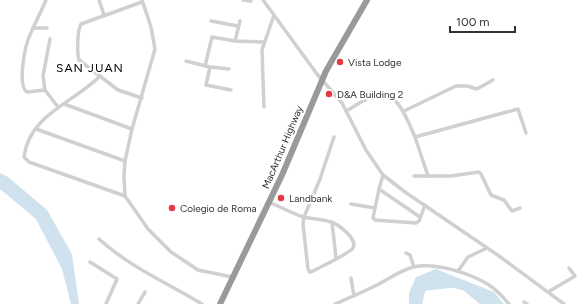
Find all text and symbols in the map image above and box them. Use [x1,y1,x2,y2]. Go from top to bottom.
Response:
scale bar [450,8,515,34]
text: 100 m [456,15,490,29]
place label: Vista Lodge [348,56,402,69]
marker: Vista Lodge [335,57,345,67]
district label: SAN JUAN [56,61,124,75]
place label: D&A Building 2 [337,88,403,101]
marker: D&A Building 2 [324,89,334,99]
street label: MacArthur Highway [259,103,306,191]
place label: Landbank [289,192,332,205]
marker: Landbank [276,193,286,203]
place label: Colegio de Roma [180,202,257,215]
marker: Colegio de Roma [167,203,177,213]

